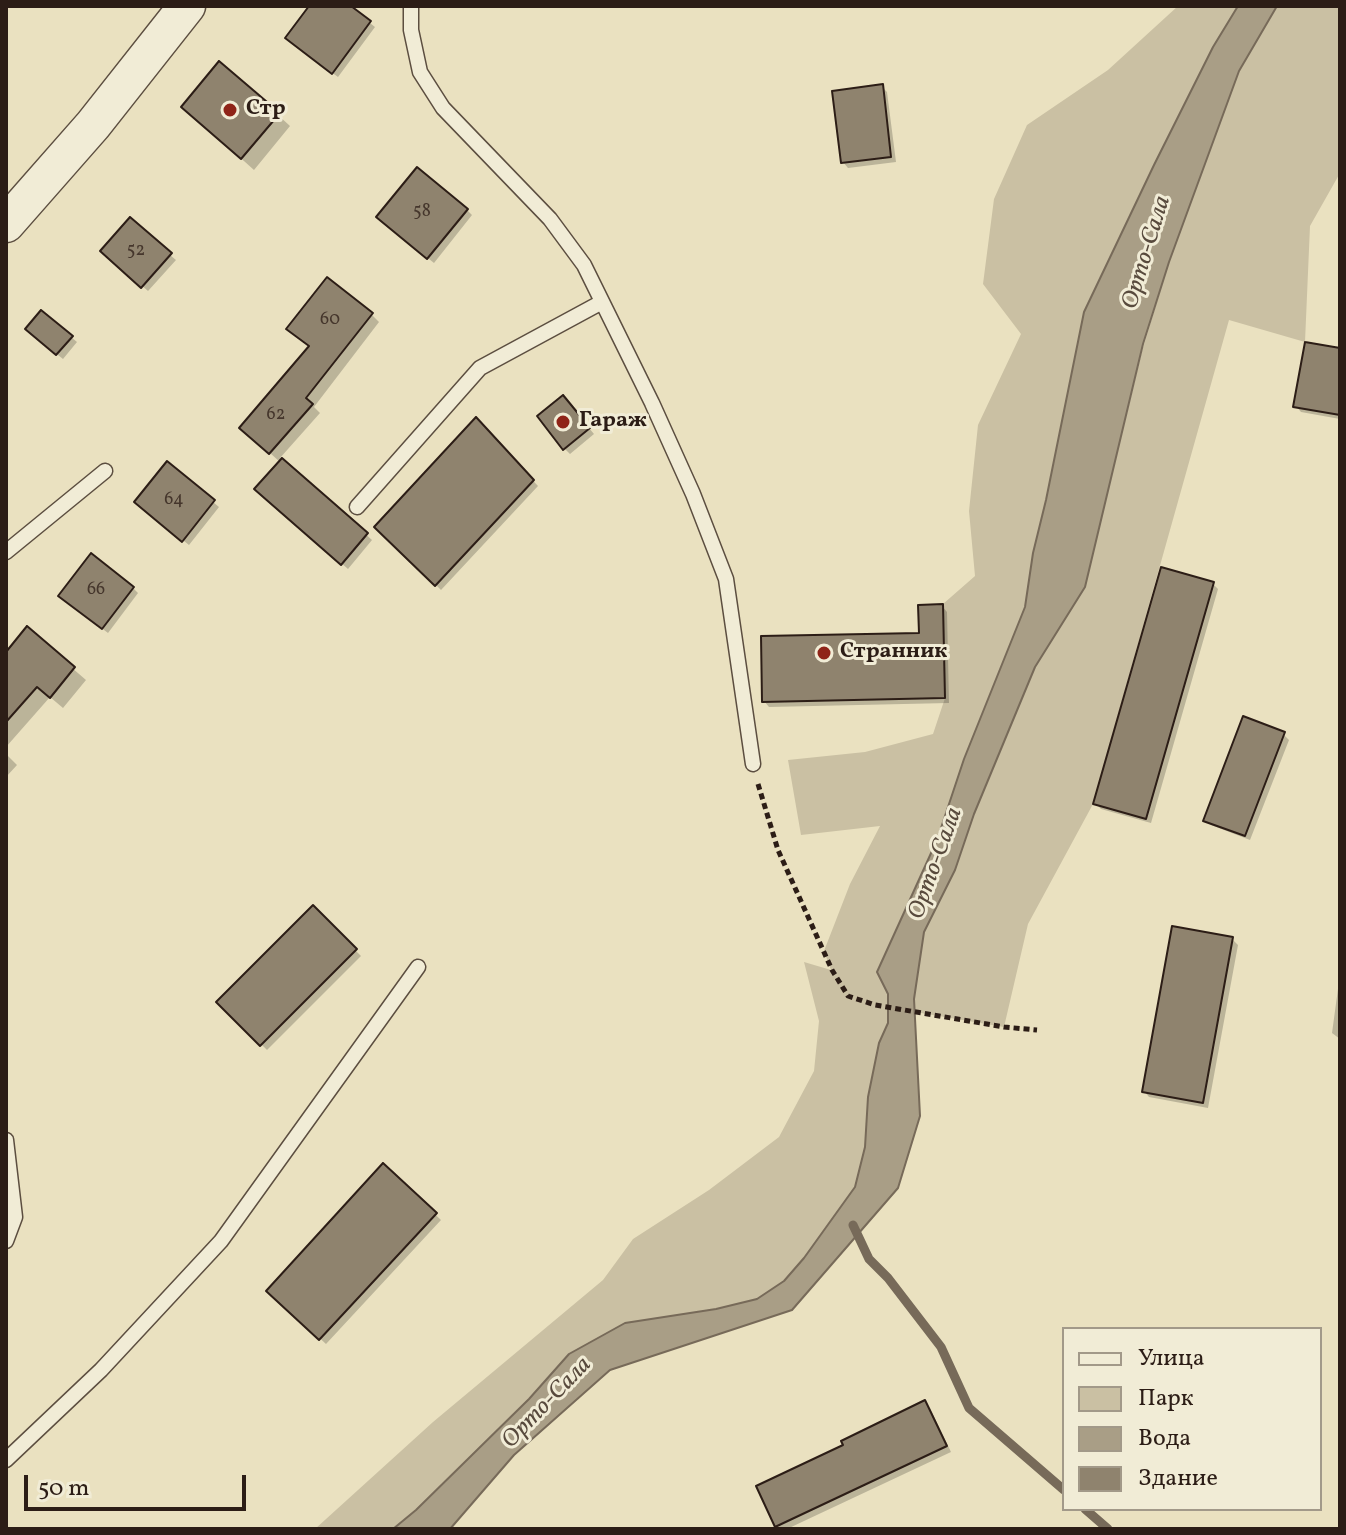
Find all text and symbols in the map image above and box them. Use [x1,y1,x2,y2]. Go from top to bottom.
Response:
place label: Стр [246,97,286,123]
marker: Стр [221,101,239,119]
water label: Орто-Сала [1117,193,1179,313]
house number: 58 [413,202,431,224]
house number: 52 [127,241,145,263]
house number: 60 [320,310,340,332]
house number: 62 [267,405,285,427]
place label: Гараж [579,409,647,435]
marker: Гараж [554,413,572,431]
house number: 64 [164,490,184,512]
house number: 66 [87,580,105,602]
place label: Странник [840,640,947,666]
marker: Странник [815,644,833,662]
water label: Орто-Сала [903,804,971,924]
legend [1062,1327,1322,1511]
text: Улица [1138,1342,1205,1376]
water label: Орто-Сала [497,1352,599,1456]
text: Парк [1138,1382,1194,1416]
text: Вода [1138,1422,1191,1456]
scale bar [28,1459,250,1509]
text: Здание [1138,1462,1218,1496]
text: 50 m [38,1472,90,1506]

